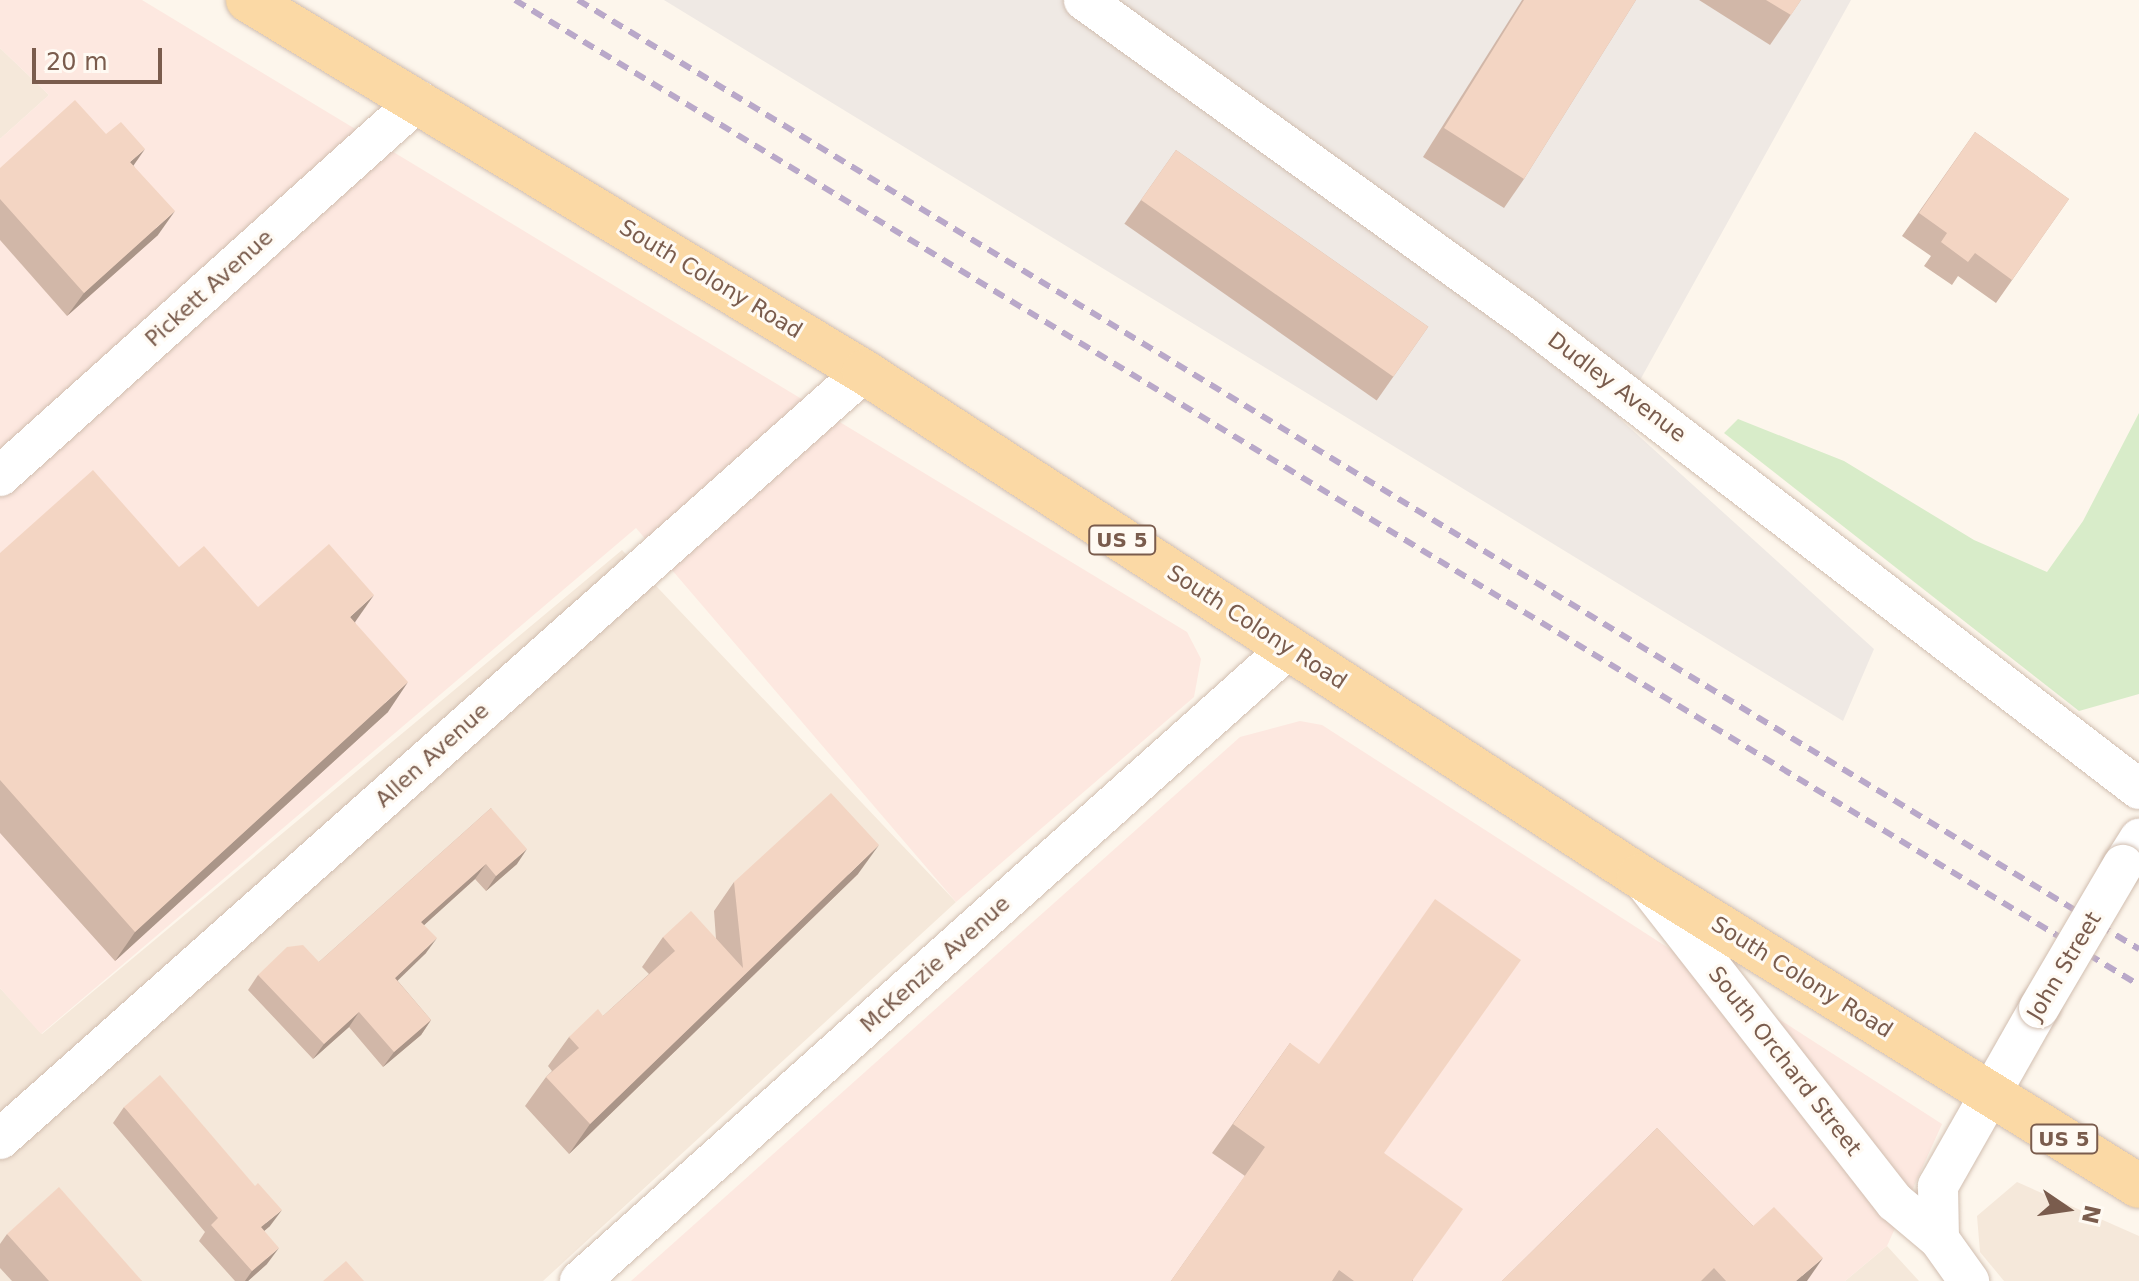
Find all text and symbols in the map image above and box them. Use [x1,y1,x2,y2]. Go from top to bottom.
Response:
scale bar [36,32,166,82]
text: 20 m [46,48,108,76]
street label: South Colony Road [615,214,807,344]
street label: Pickett Avenue [140,224,278,352]
street label: Dudley Avenue [1543,326,1691,448]
road number: US 5 [1088,524,1156,556]
street label: South Colony Road [1162,559,1352,695]
street label: Allen Avenue [370,697,494,813]
street label: McKenzie Avenue [855,890,1015,1038]
street label: John Street [2021,907,2107,1025]
street label: South Colony Road [1707,911,1897,1043]
street label: South Orchard Street [1703,961,1867,1161]
road number: US 5 [2030,1123,2098,1155]
north arrow [2027,1169,2107,1249]
text: N [2077,1203,2105,1226]

